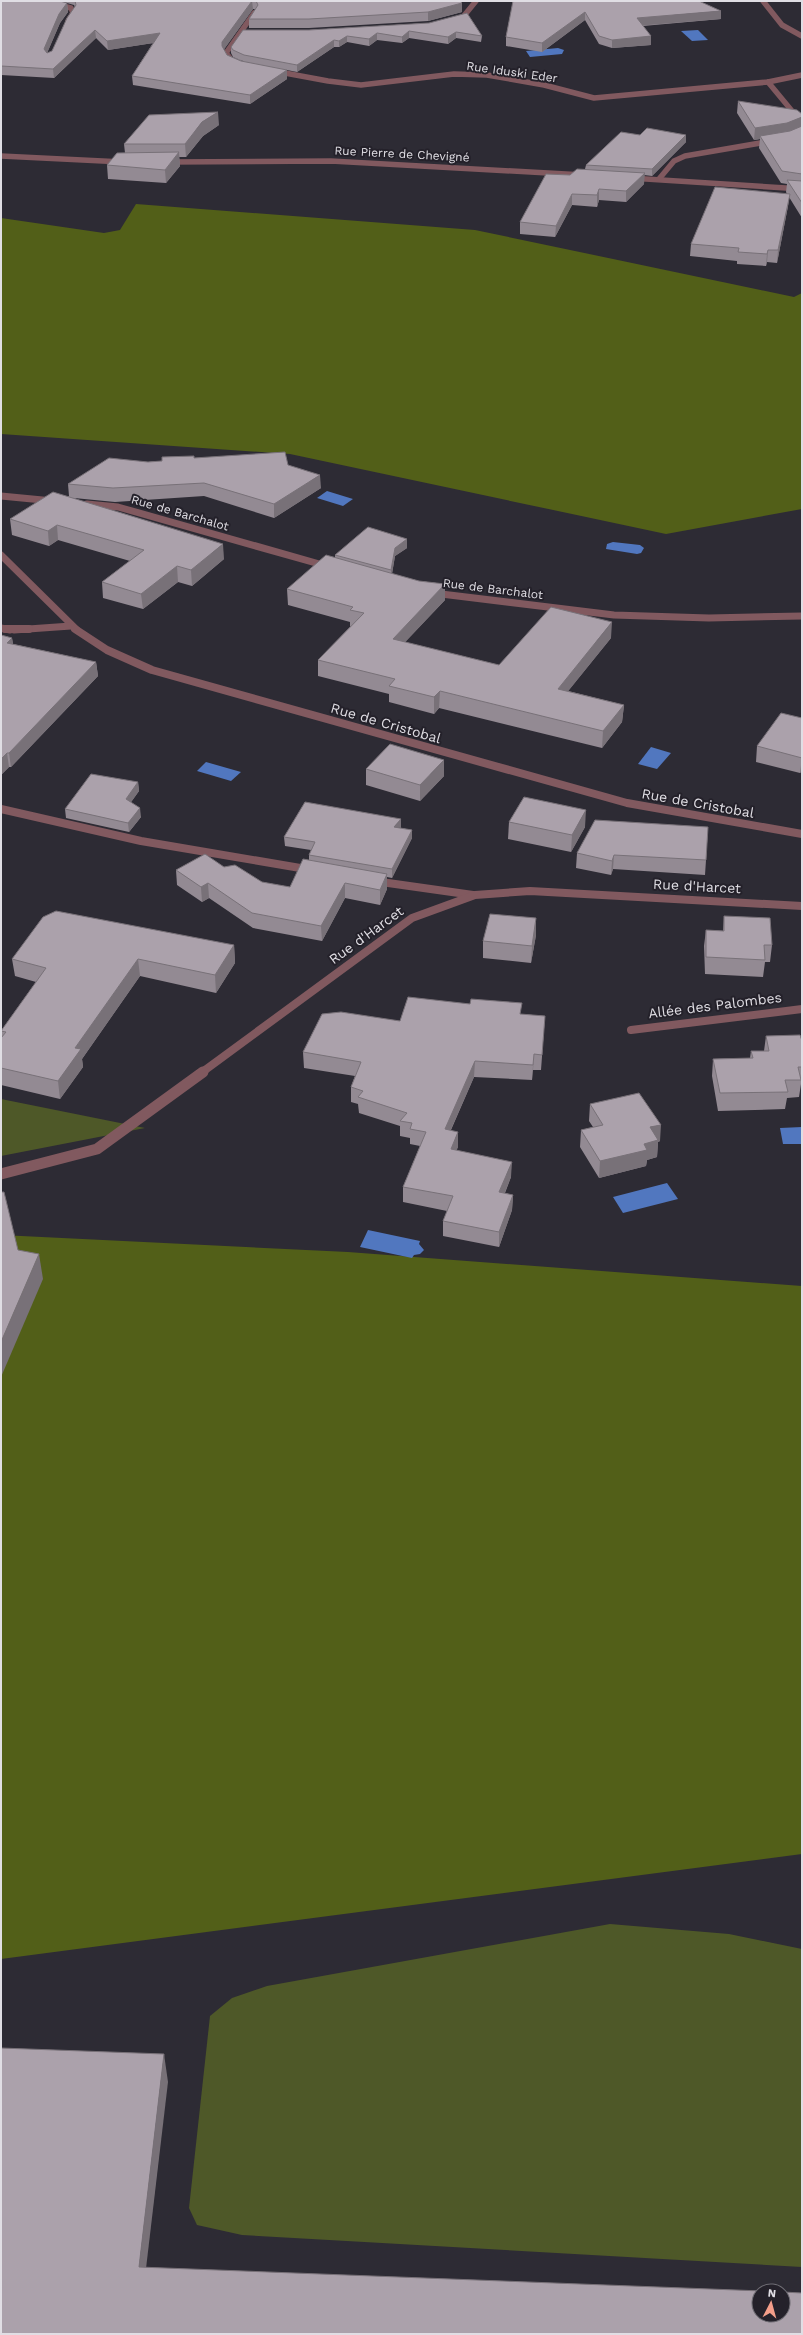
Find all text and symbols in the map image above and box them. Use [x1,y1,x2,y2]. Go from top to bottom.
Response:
street label: Rue Iduski Eder [466,59,559,85]
street label: Rue Pierre de Chevigné [334,143,470,165]
street label: Rue de Barchalot [130,492,230,534]
street label: Rue de Barchalot [442,576,544,602]
street label: Rue de Cristobal [329,700,444,747]
street label: Rue de Cristobal [640,785,756,821]
street label: Rue d'Harcet [653,876,741,896]
street label: Rue d'Harcet [326,903,406,967]
street label: Allée des Palombes [647,989,783,1021]
north arrow [751,2283,791,2323]
text: N [767,2287,777,2300]

